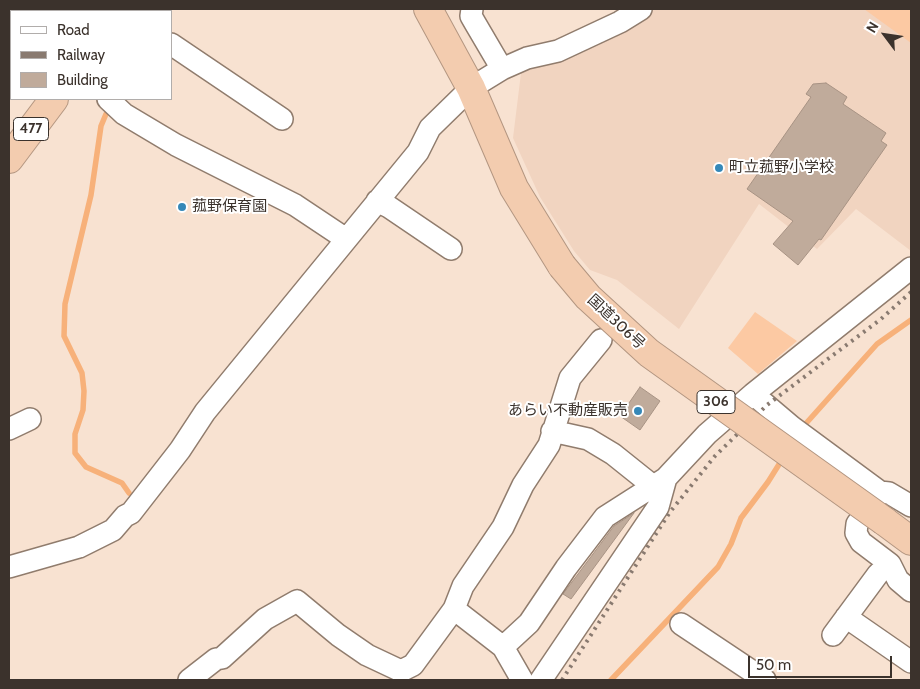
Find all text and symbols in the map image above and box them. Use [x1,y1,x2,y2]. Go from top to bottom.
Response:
legend [10,10,172,100]
north arrow [860,10,910,60]
text: N [862,18,882,36]
text: Road [57,21,90,39]
text: Railway [57,46,105,64]
text: Building [57,71,108,89]
road number: 477 [14,118,48,140]
place label: 町立菰野小学校 [729,159,834,177]
marker: 町立菰野小学校 [713,162,725,174]
place label: 菰野保育園 [192,198,267,216]
marker: 菰野保育園 [176,201,188,213]
street label: 国道306号 [583,291,649,353]
road number: 306 [697,391,735,414]
place label: あらい不動産販売 [508,402,628,420]
marker: あらい不動産販売 [632,405,644,417]
scale bar [750,646,894,678]
text: 50 m [756,656,791,674]

